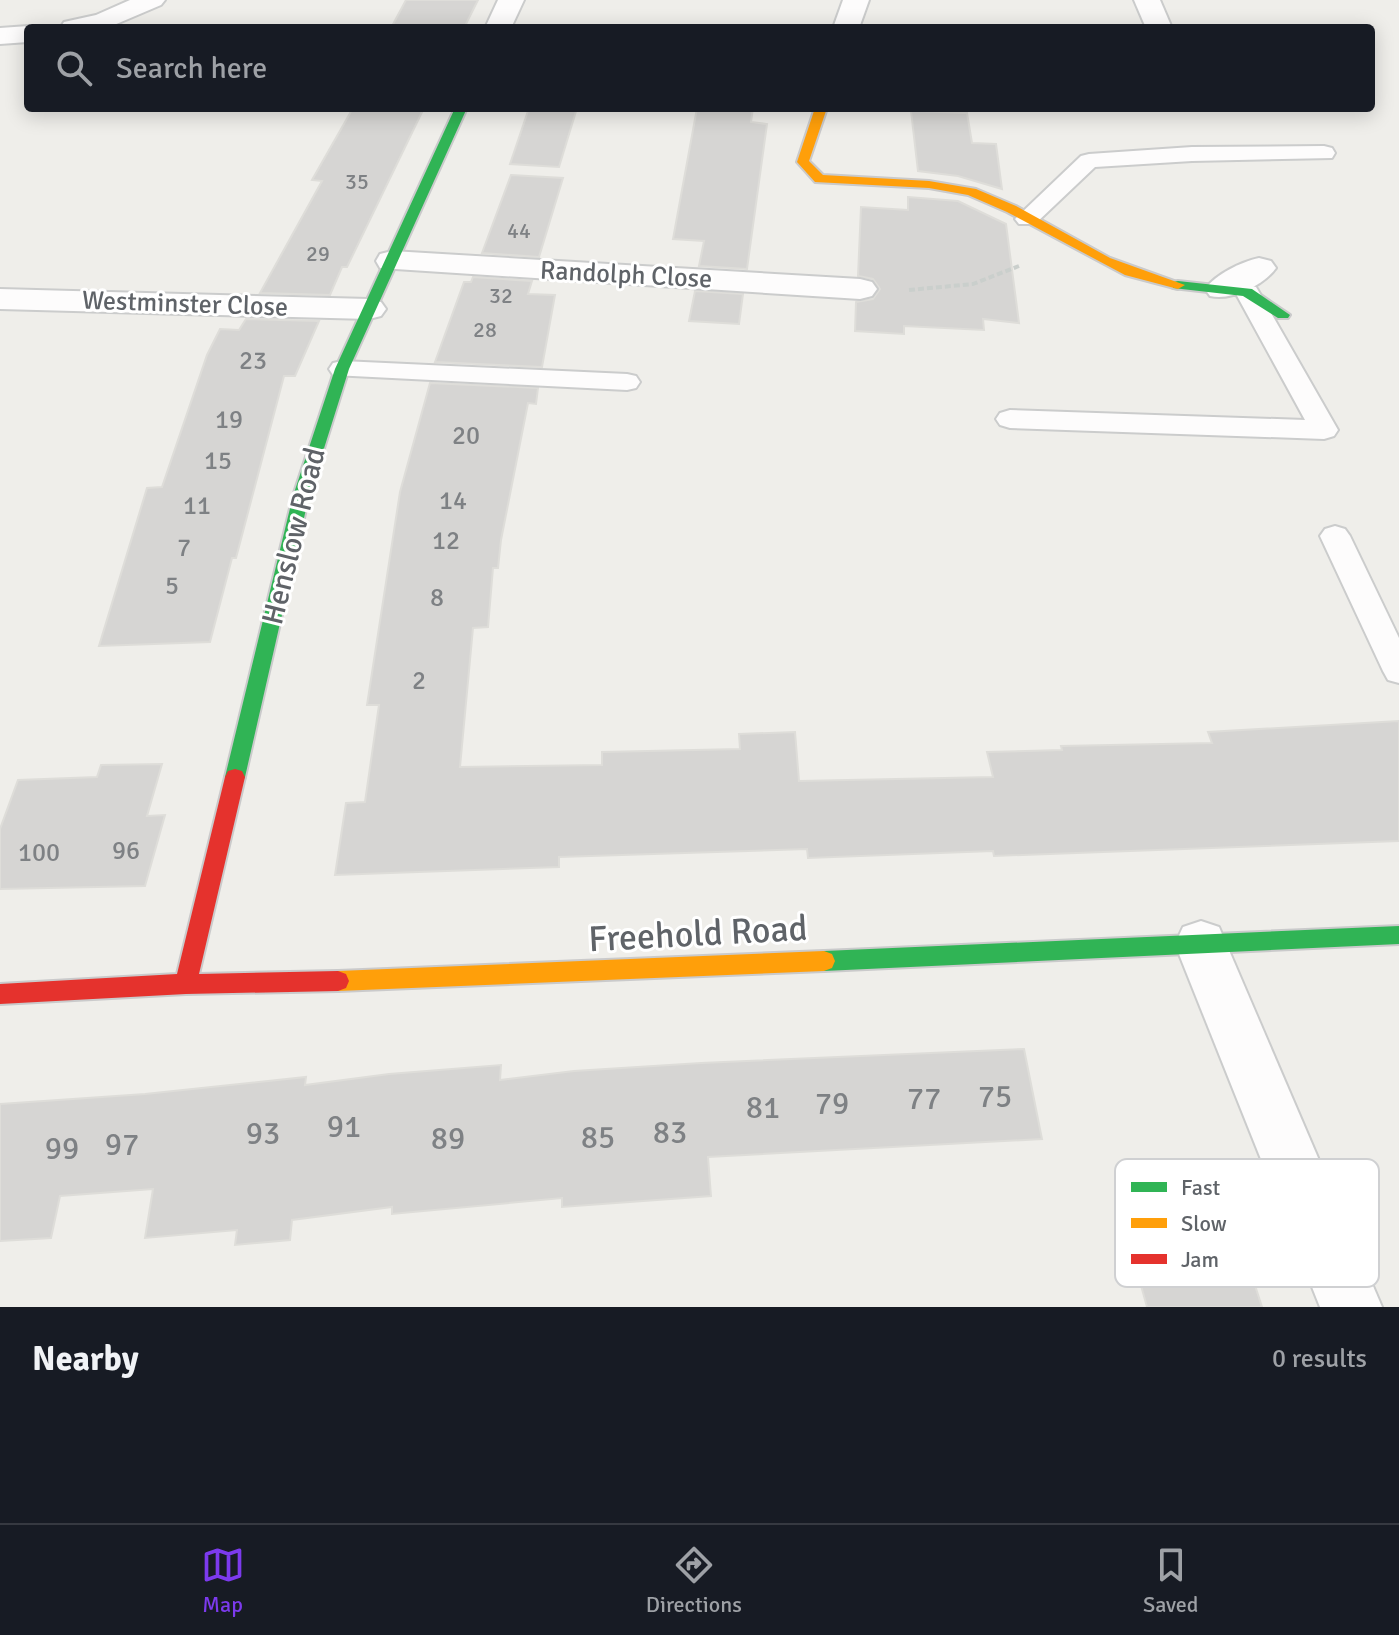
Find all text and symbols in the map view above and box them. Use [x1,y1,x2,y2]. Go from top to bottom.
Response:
search box [24,24,1375,112]
icon: search [52,46,96,90]
text: Search here [116,50,267,87]
house number: 35 [345,168,369,195]
house number: 44 [507,217,531,244]
house number: 29 [306,240,330,267]
street label: Randolph Close [539,255,713,295]
house number: 32 [489,282,513,309]
street label: Westminster Close [81,284,289,324]
house number: 28 [473,316,497,343]
house number: 23 [239,345,267,377]
house number: 19 [215,404,243,436]
house number: 20 [452,420,480,452]
street label: Henslow Road [254,444,334,628]
house number: 15 [204,445,232,477]
house number: 14 [439,485,467,517]
house number: 11 [183,490,211,522]
house number: 12 [432,525,460,557]
house number: 7 [177,532,191,564]
house number: 5 [165,570,179,602]
house number: 8 [430,582,444,614]
house number: 2 [412,665,426,697]
house number: 96 [112,835,140,867]
house number: 100 [18,837,60,869]
street label: Freehold Road [587,906,809,962]
house number: 75 [978,1077,1012,1116]
house number: 77 [907,1079,941,1118]
house number: 79 [815,1084,849,1123]
house number: 81 [746,1088,780,1127]
house number: 91 [327,1107,361,1146]
house number: 83 [653,1113,687,1152]
house number: 93 [246,1114,280,1153]
house number: 85 [581,1118,615,1157]
house number: 89 [431,1119,465,1158]
house number: 97 [105,1125,139,1164]
house number: 99 [45,1129,79,1168]
legend [1115,1159,1379,1287]
text: Fast [1181,1174,1221,1201]
text: Slow [1181,1210,1227,1237]
text: Jam [1181,1246,1219,1273]
text: Nearby [32,1338,139,1380]
text: 0 results [1272,1343,1367,1375]
tab: Map [201,1543,245,1618]
tab: Directions [646,1543,742,1618]
tab: Saved [1143,1543,1198,1618]

